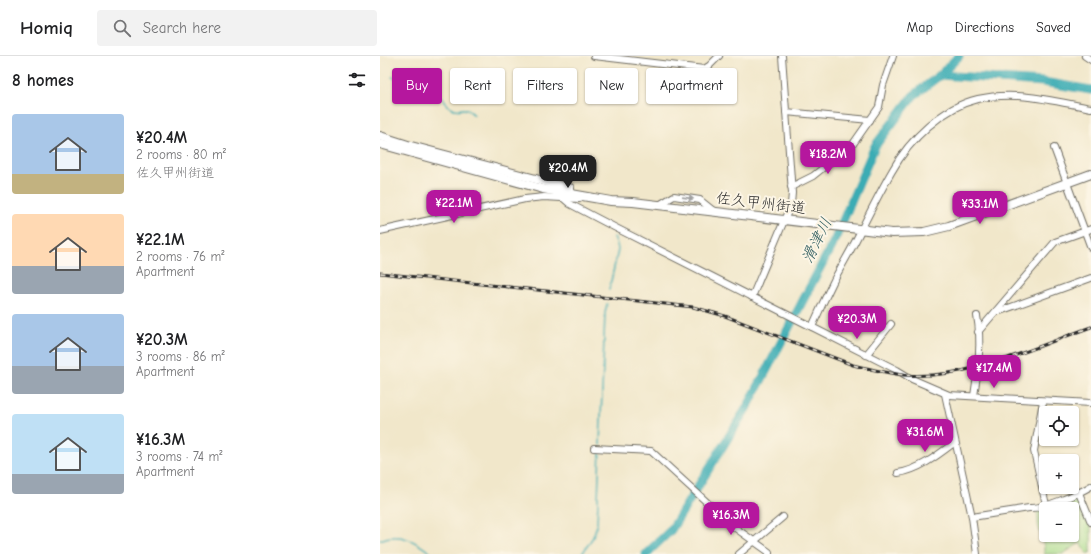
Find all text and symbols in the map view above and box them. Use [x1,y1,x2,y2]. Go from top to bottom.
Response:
search box [97,10,377,46]
text: Homiq [20,17,73,39]
icon: search [111,17,133,39]
text: Search here [143,19,221,37]
text: Map [906,19,933,36]
text: Directions [955,19,1014,36]
text: Saved [1036,19,1071,36]
chip: Buy [392,68,442,104]
chip: Rent [450,68,505,104]
chip: Filters [513,68,577,104]
chip: New [585,68,638,104]
chip: Apartment [646,68,737,104]
icon: filters [346,69,368,91]
text: 8 homes [12,71,74,90]
text: ¥20.4M [136,128,187,147]
icon: home [44,130,92,178]
pin: ¥18.2M [795,141,861,175]
text: ¥18.2M [809,146,847,161]
text: 2 rooms · 80 m² [136,147,226,162]
pin: ¥20.4M [535,155,601,189]
text: ¥20.4M [548,160,588,175]
text: 佐久甲州街道 [136,165,214,180]
street label: 佐久甲州街道 [715,189,807,217]
pin: ¥22.1M [421,190,487,224]
pin: ¥33.1M [947,191,1013,225]
text: ¥22.1M [435,195,473,210]
one-way arrow [682,195,694,201]
text: ¥33.1M [961,196,999,211]
water label: 滑津川 [798,215,836,266]
icon: home [44,230,92,278]
text: ¥22.1M [136,230,185,249]
text: 2 rooms · 76 m² [136,249,224,264]
text: Apartment [136,264,194,279]
pin: ¥20.3M [824,306,890,340]
text: ¥20.3M [837,311,877,326]
icon: home [44,330,92,378]
text: ¥20.3M [136,330,188,349]
text: 3 rooms · 86 m² [136,349,225,364]
pin: ¥17.4M [961,355,1027,389]
text: ¥17.4M [976,360,1012,375]
text: Apartment [136,364,194,379]
map controls [1039,406,1079,542]
button: locate [1039,406,1079,446]
pin: ¥31.6M [892,419,958,453]
text: ¥31.6M [906,424,944,439]
icon: home [44,430,92,478]
text: ¥16.3M [136,430,185,449]
text: 3 rooms · 74 m² [136,449,222,464]
button: + [1039,454,1079,494]
text: Apartment [136,464,194,479]
pin: ¥16.3M [698,502,764,536]
button: − [1039,502,1079,542]
text: ¥16.3M [712,507,750,522]

